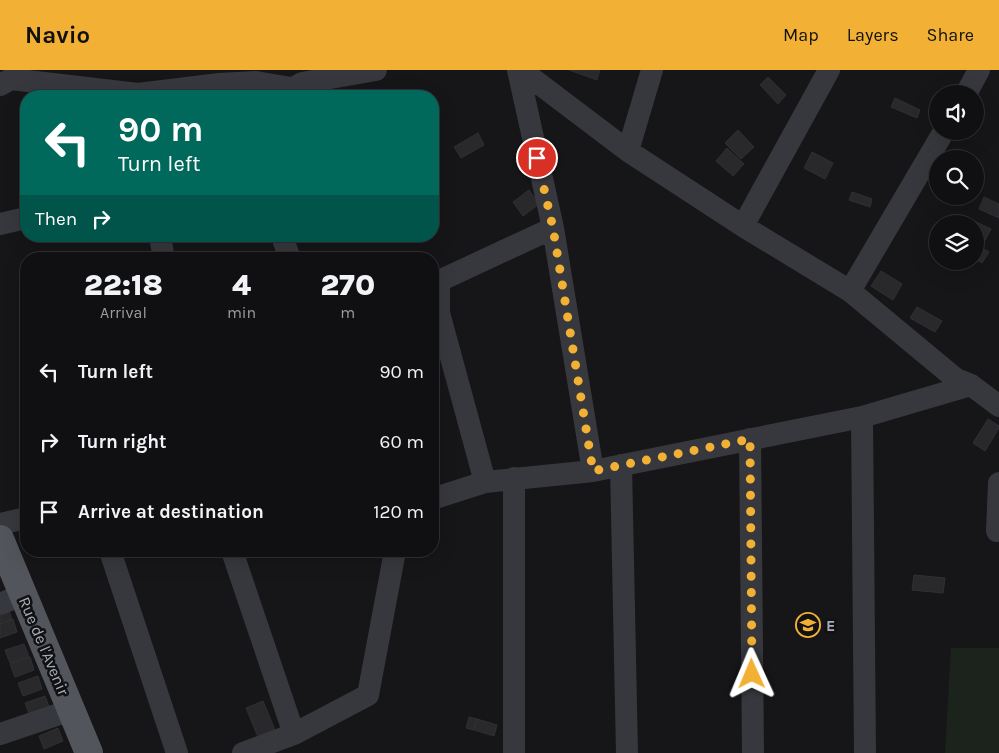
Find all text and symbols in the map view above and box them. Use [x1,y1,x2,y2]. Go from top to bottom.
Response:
text: Navio [25,21,90,49]
text: Map [783,24,819,46]
text: Layers [847,24,899,46]
text: Share [927,24,974,46]
map controls [929,85,984,270]
button: sound [929,85,984,140]
text: 90 m [118,109,204,150]
icon: left [35,110,100,175]
pin [516,137,558,179]
icon: arrive [523,144,551,172]
button: search [929,150,984,205]
text: Turn left [118,151,201,177]
icon: right [87,205,115,233]
text: Then [35,208,77,230]
button: layers [929,215,984,270]
text: 22:18 [84,267,163,303]
text: 4 [232,267,251,303]
text: 270 [320,267,375,303]
text: Arrival [100,303,147,322]
text: min [227,303,256,322]
text: m [340,303,355,322]
icon: left [35,358,63,386]
text: Turn left [78,361,153,383]
text: 90 m [379,361,424,383]
icon: right [35,428,63,456]
text: Turn right [78,431,167,453]
text: 60 m [380,431,424,453]
icon: arrive [35,498,63,526]
text: Arrive at destination [78,501,264,523]
text: 120 m [373,501,424,523]
street label: Rue de l'Avenir [15,594,73,698]
school or university icon: E [795,612,821,638]
place label: E [826,616,835,635]
position arrow [725,647,777,699]

